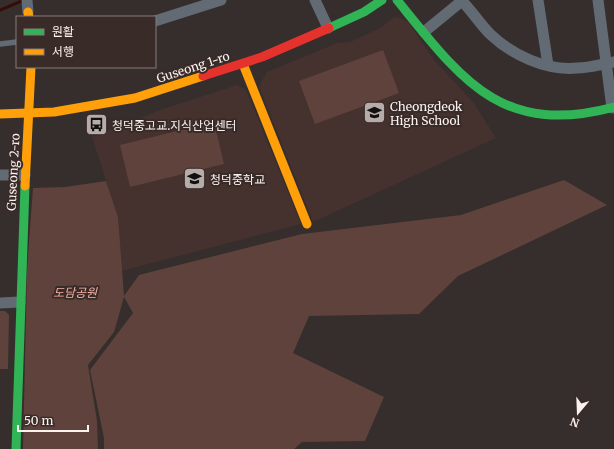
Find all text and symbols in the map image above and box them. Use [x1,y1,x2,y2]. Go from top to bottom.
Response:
legend [16,16,156,68]
text: 원활 [52,24,74,39]
text: 서행 [52,44,74,59]
street label: Guseong 1-ro [155,48,231,86]
place label: Cheongdeok High School [390,99,463,128]
school or university icon: Cheongdeok High School [362,100,388,126]
bus stop icon: 청덕중고교.지식산업센터 [84,112,110,138]
place label: 청덕중고교.지식산업센터 [112,118,237,133]
street label: Guseong 2-ro [3,133,23,211]
school or university icon: 청덕중학교 [181,166,207,192]
place label: 청덕중학교 [210,172,265,187]
park label: 도담공원 [53,285,98,300]
north arrow [558,393,598,433]
scale bar [18,407,88,433]
text: 50 m [24,413,53,428]
text: N [568,414,581,430]

